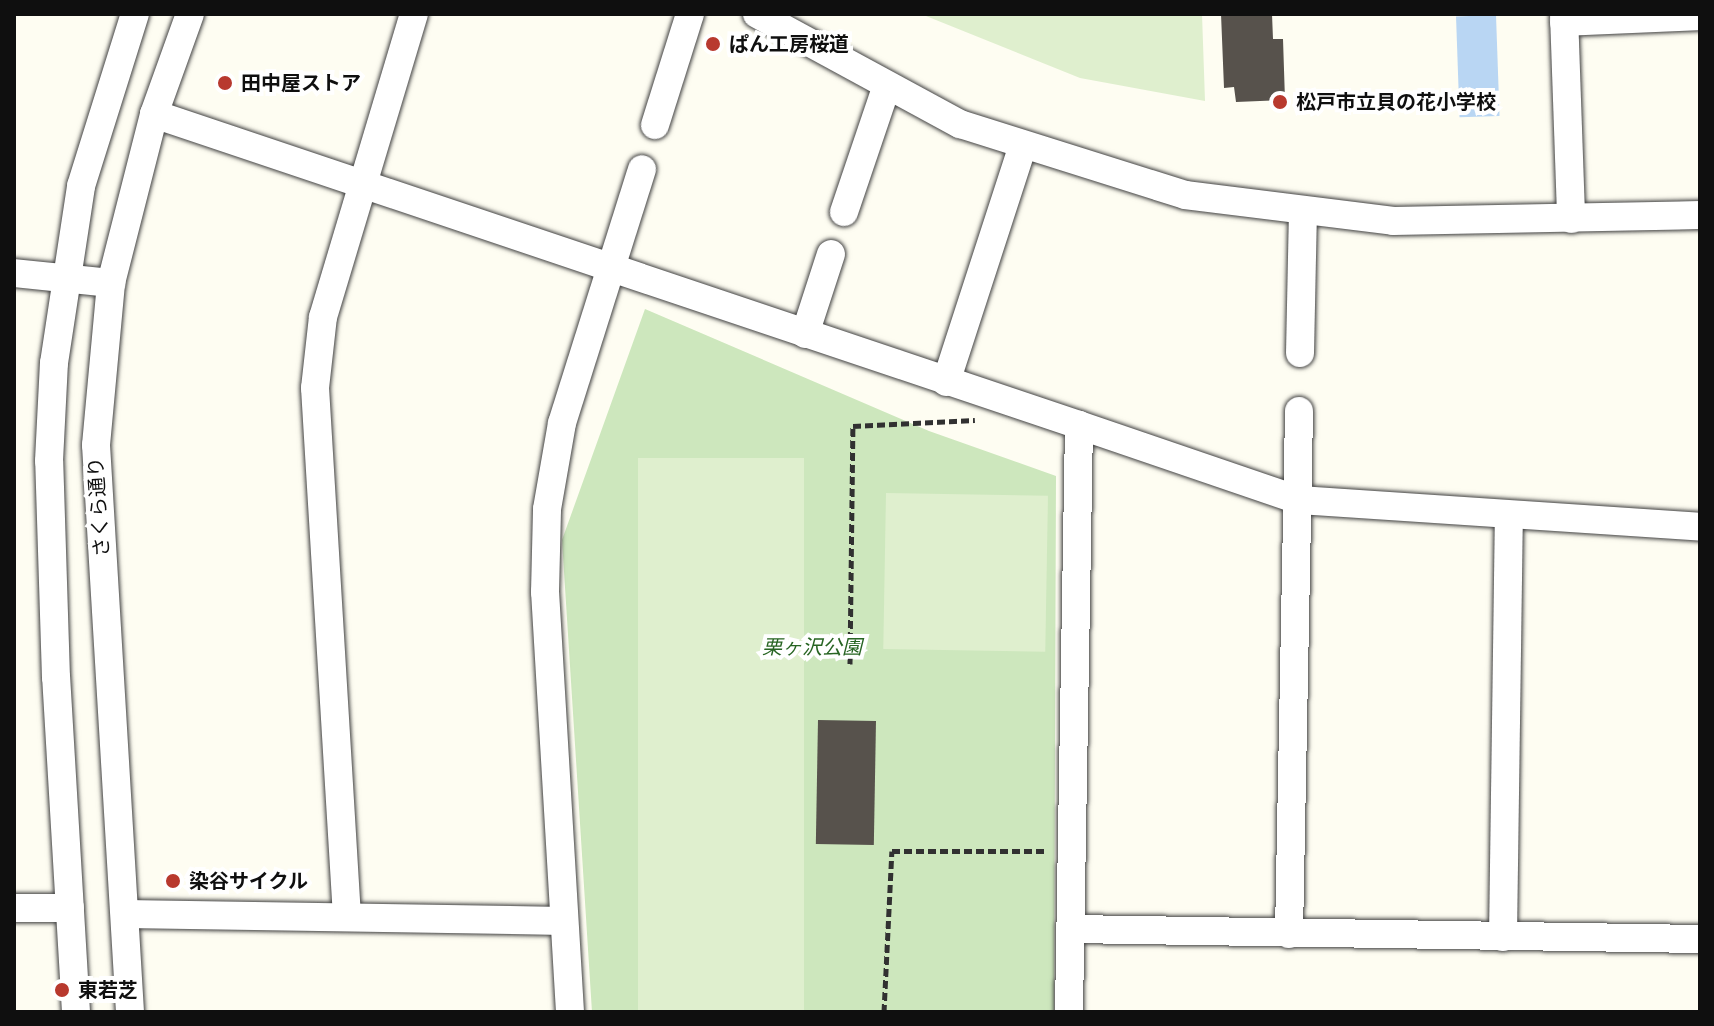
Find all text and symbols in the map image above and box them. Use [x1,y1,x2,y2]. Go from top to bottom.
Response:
place label: ぱん工房桜道 [729,32,849,56]
marker: ぱん工房桜道 [704,35,722,53]
place label: 田中屋ストア [241,71,361,95]
marker: 田中屋ストア [216,74,234,92]
place label: 松戸市立貝の花小学校 [1296,90,1496,114]
marker: 松戸市立貝の花小学校 [1271,93,1289,111]
street label: さくら通り [84,456,114,558]
park label: 栗ヶ沢公園 [762,635,862,659]
place label: 染谷サイクル [189,869,309,893]
marker: 染谷サイクル [164,872,182,890]
place label: 東若芝 [78,978,138,1002]
marker: 東若芝 [53,981,71,999]

